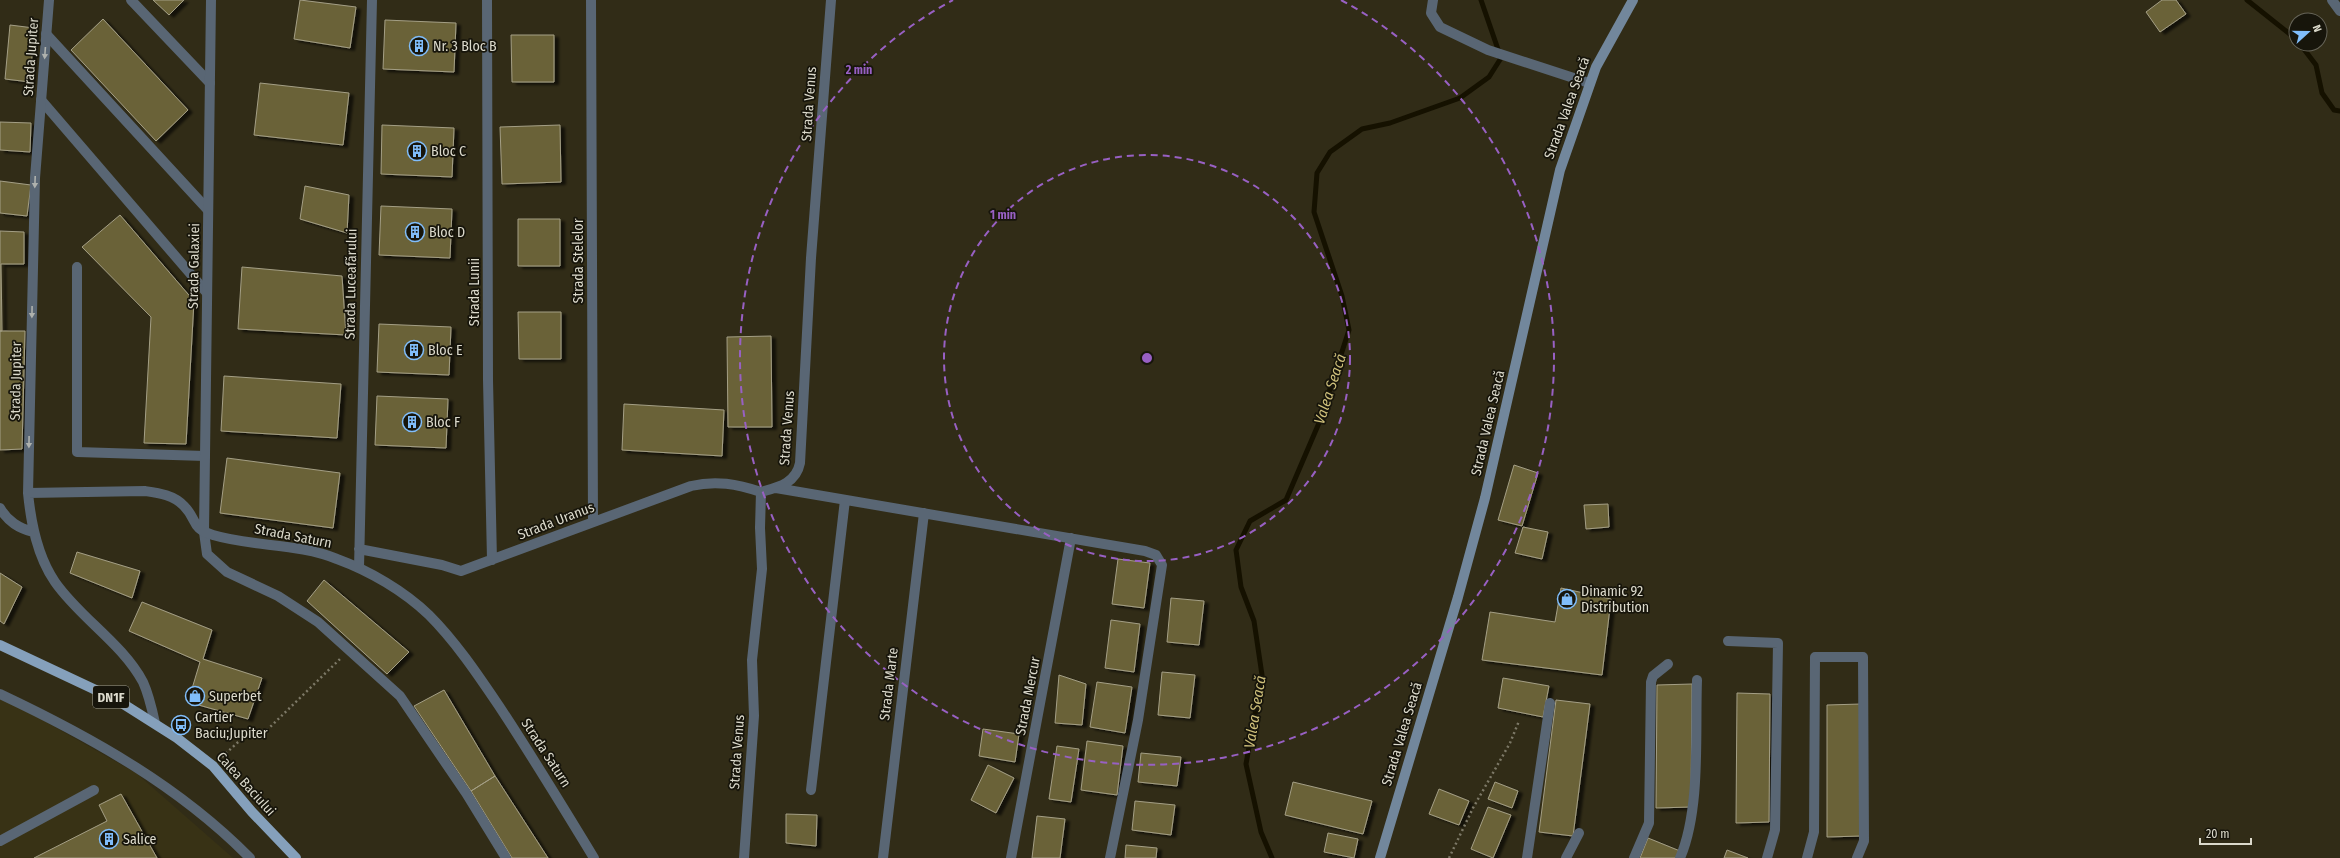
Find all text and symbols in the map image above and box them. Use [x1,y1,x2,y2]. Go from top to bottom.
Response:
north arrow [2288,12,2328,52]
street label: Strada Jupiter [20,17,42,97]
text: N [2310,23,2324,34]
building icon: Nr. 3 Bloc B [408,35,430,57]
place label: Nr. 3 Bloc B [433,38,497,55]
one-way arrow [42,47,49,59]
street label: Strada Valea Seacă [1541,54,1593,161]
text: 2 min [845,63,872,77]
street label: Strada Venus [798,66,820,142]
building icon: Bloc C [406,140,428,162]
place label: Bloc C [431,143,466,160]
one-way arrow [32,176,39,188]
text: 1 min [990,208,1016,222]
street label: Strada Stelelor [570,218,587,304]
building icon: Bloc D [404,221,426,243]
street label: Strada Galaxiei [185,223,203,309]
place label: Bloc D [429,224,465,241]
street label: Strada Luceafărului [342,228,360,340]
street label: Strada Lunii [466,258,483,326]
one-way arrow [29,306,35,319]
building icon: Bloc E [403,339,425,361]
street label: Strada Jupiter [7,341,25,421]
place label: Bloc E [428,342,463,359]
centre of rings [1140,351,1154,365]
water label: Valea Seacă [1310,351,1350,427]
street label: Strada Valea Seacă [1468,369,1508,477]
street label: Strada Venus [776,390,798,466]
building icon: Bloc F [401,411,423,433]
place label: Bloc F [426,414,460,431]
one-way arrow [26,436,32,449]
street label: Strada Uranus [515,499,597,543]
street label: Strada Saturn [253,520,333,552]
place label: Dinamic 92 Distribution [1581,583,1649,616]
shop icon: Dinamic 92 Distribution [1556,588,1578,610]
street label: Strada Marte [876,646,902,722]
street label: Strada Mercur [1012,655,1044,737]
water label: Valea Seacă [1240,674,1270,750]
street label: Strada Valea Seacă [1378,680,1426,788]
shop icon: Superbet [184,685,206,707]
road number: DN1F [93,686,129,708]
place label: Superbet [209,688,262,705]
place label: Cartier Baciu;Jupiter [195,709,268,742]
bus stop icon: Cartier Baciu;Jupiter [170,714,192,736]
street label: Strada Venus [726,714,748,790]
street label: Strada Saturn [518,715,574,791]
street label: Calea Baciului [213,749,279,819]
scale bar [2200,820,2251,846]
text: 20 m [2206,827,2230,841]
building icon: Salice [98,828,120,850]
place label: Salice [123,831,157,848]

